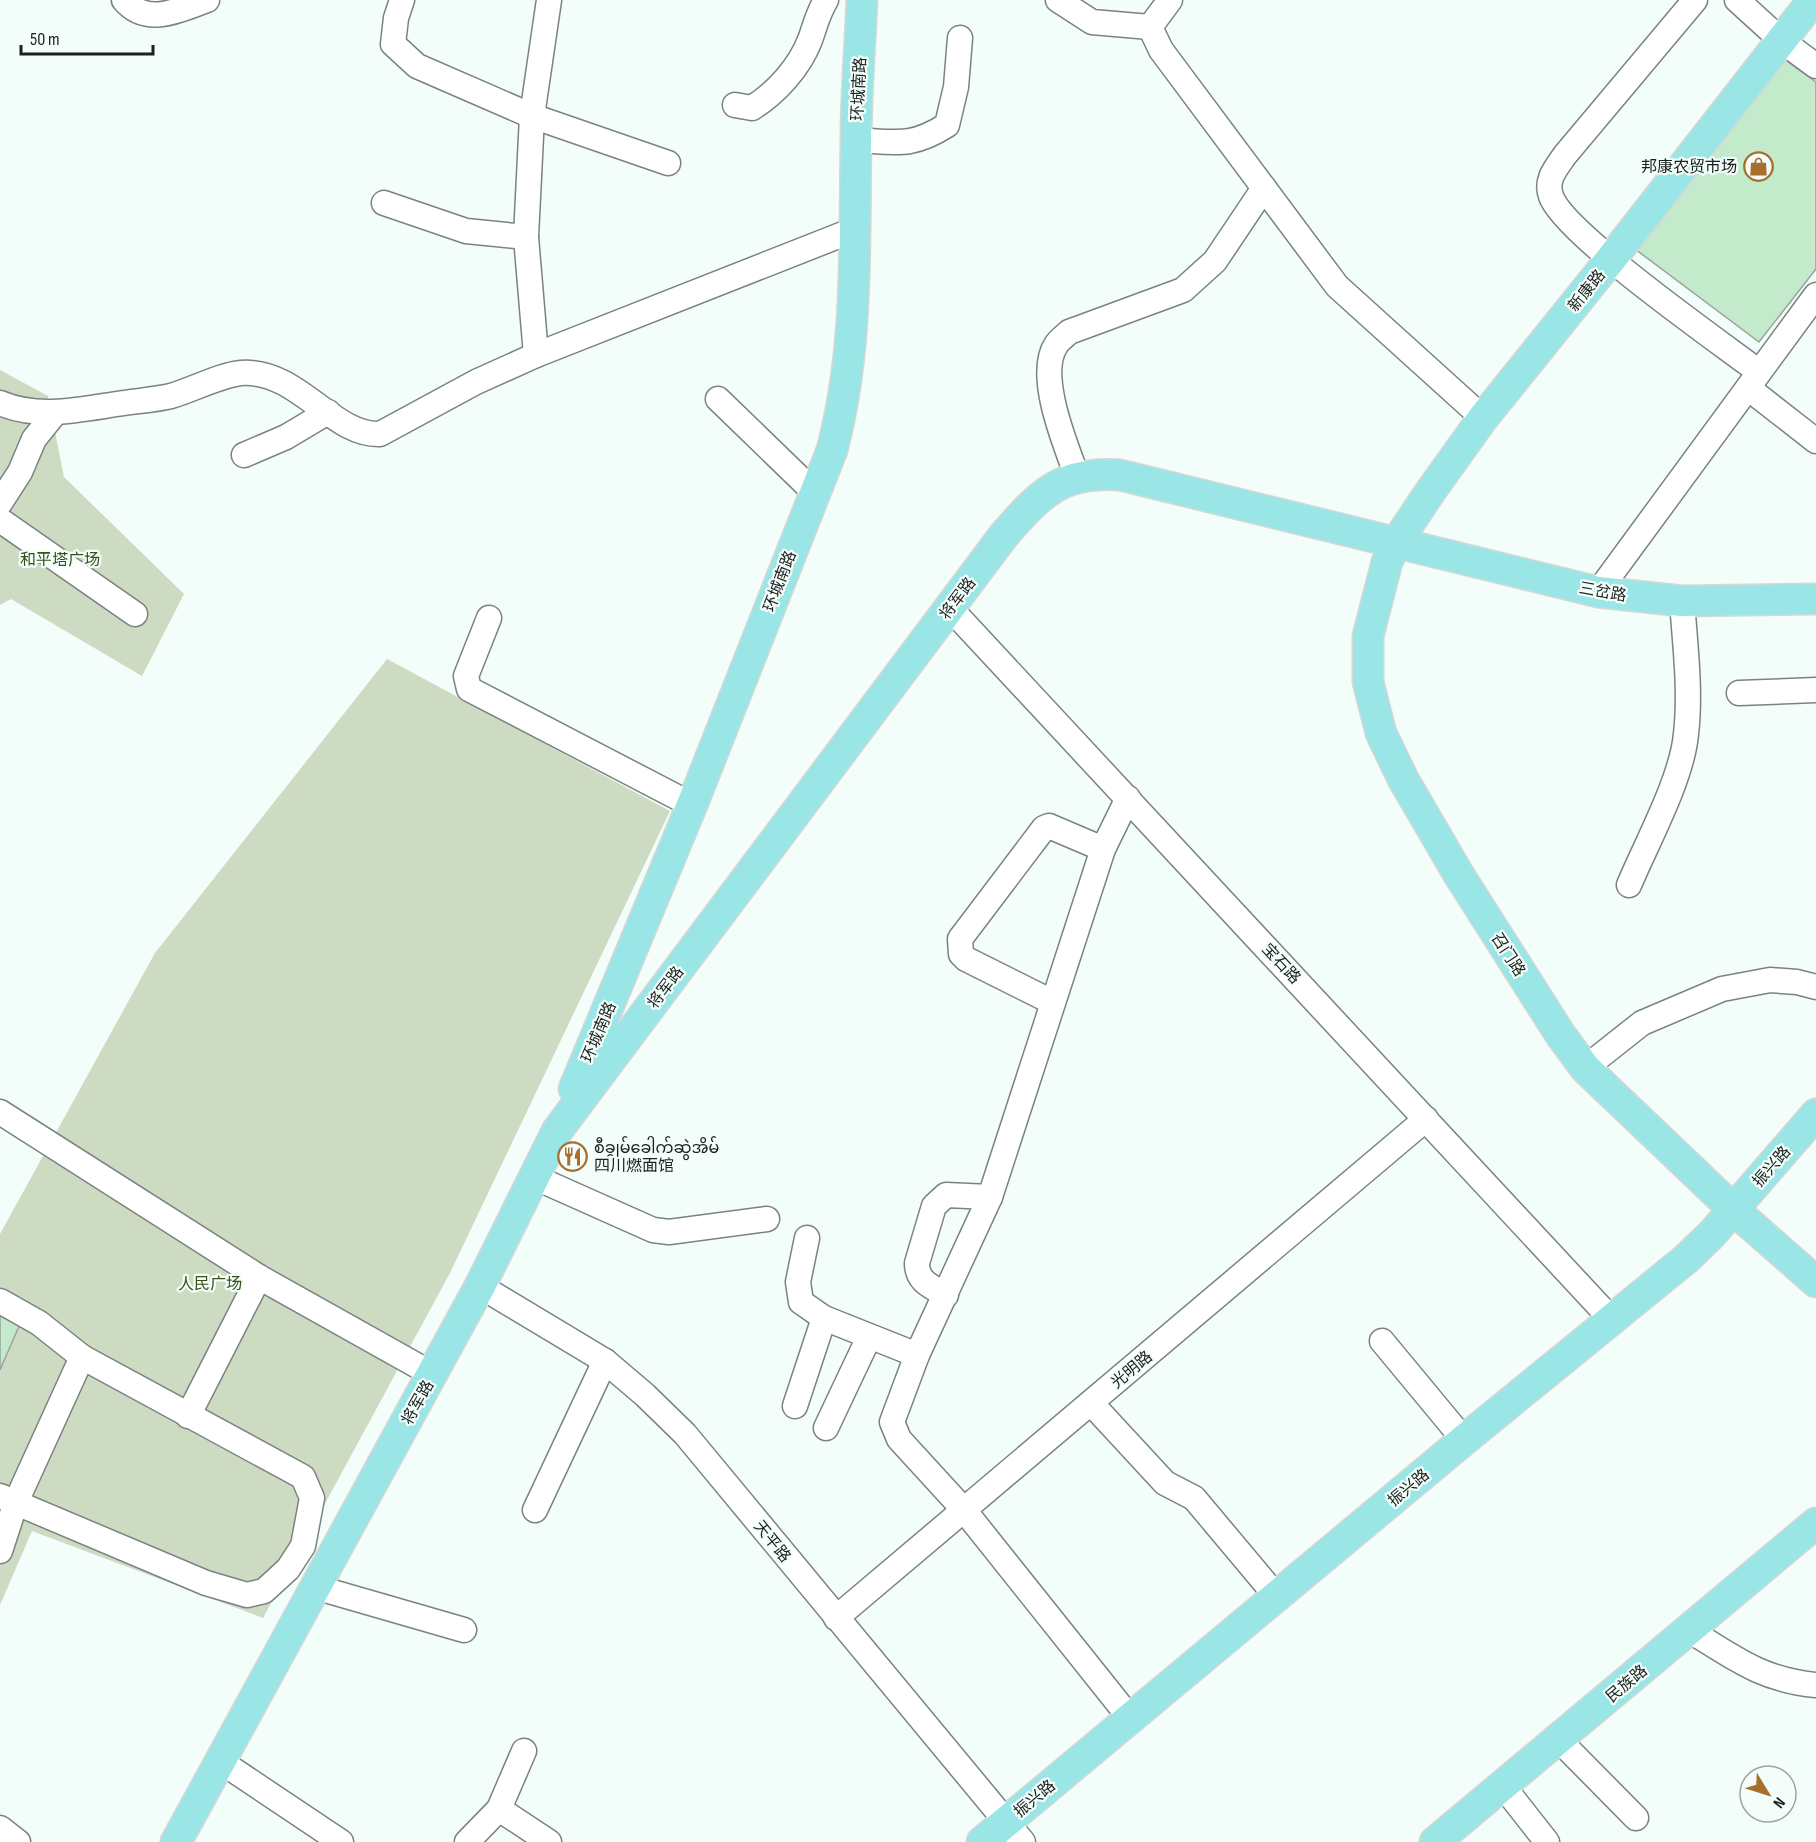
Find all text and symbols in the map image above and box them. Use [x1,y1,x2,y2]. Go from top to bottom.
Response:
scale bar [21,18,153,56]
text: 50 m [30,29,60,50]
street label: 环城南路 [848,57,871,122]
shop icon: 邦康农贸市场 [1742,150,1774,182]
place label: 邦康农贸市场 [1641,158,1737,177]
street label: 新康路 [1565,266,1610,316]
street label: 环城南路 [760,548,801,615]
park label: 和平塔广场 [20,551,100,570]
street label: 将军路 [936,574,980,624]
street label: 三岔路 [1577,579,1628,606]
street label: 召门路 [1487,930,1529,980]
street label: 宝石路 [1258,940,1304,988]
street label: 将军路 [644,963,688,1013]
street label: 环城南路 [578,999,621,1066]
place label: စီချွမ်ခေါက်ဆွဲအိမ် 四川燃面馆 [594,1136,719,1176]
restaurant icon: စီချွမ်ခေါက်ဆွဲအိမ် 四川燃面馆 [557,1140,589,1172]
street label: 振兴路 [1749,1143,1795,1191]
park label: 人民广场 [178,1275,242,1294]
street label: 光明路 [1107,1347,1156,1393]
street label: 将军路 [398,1377,438,1428]
street label: 振兴路 [1384,1465,1433,1511]
street label: 天平路 [749,1517,794,1567]
street label: 民族路 [1602,1661,1651,1707]
north arrow [1738,1764,1798,1824]
street label: 振兴路 [1010,1776,1059,1822]
text: N [1769,1793,1789,1812]

